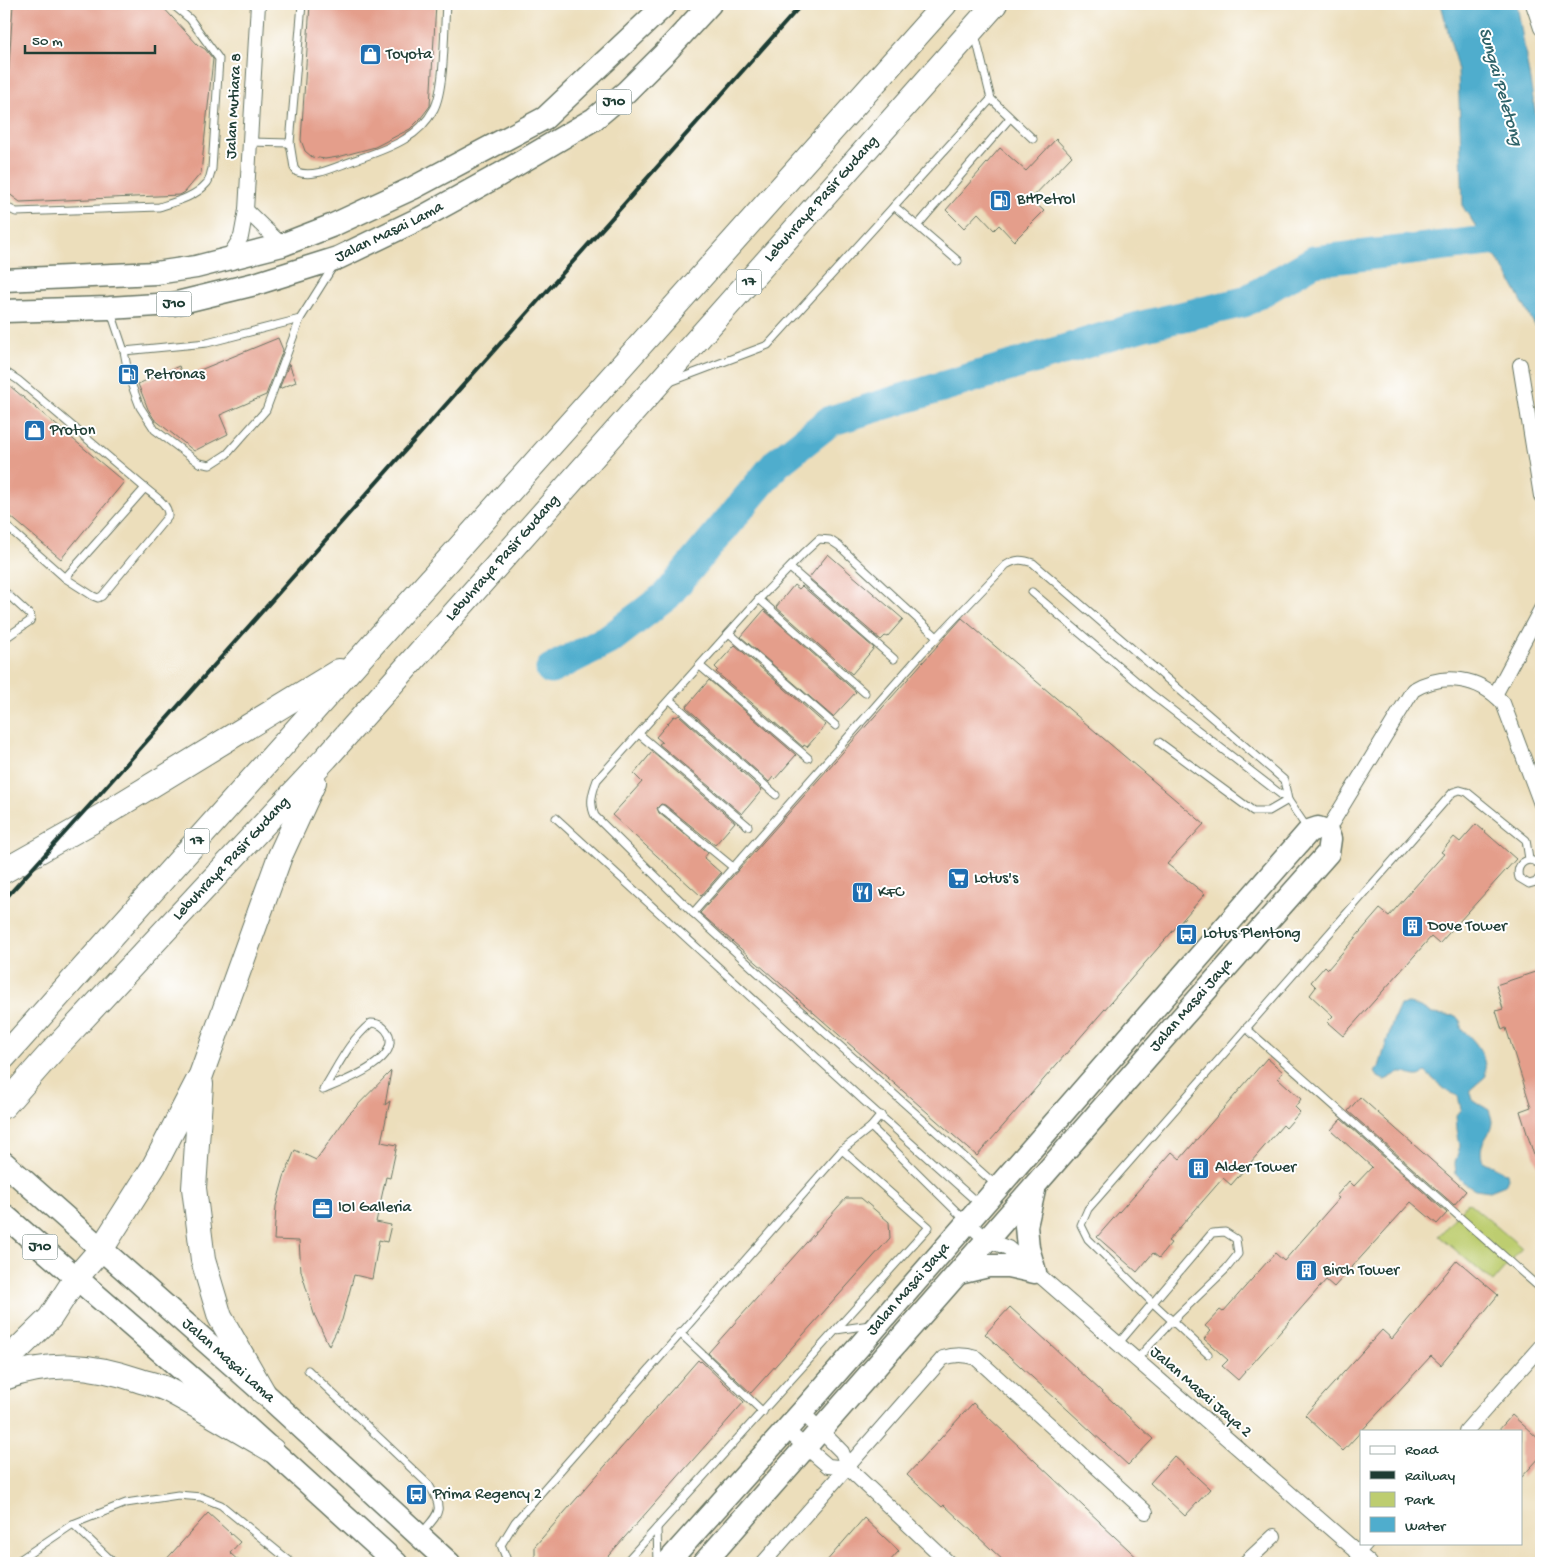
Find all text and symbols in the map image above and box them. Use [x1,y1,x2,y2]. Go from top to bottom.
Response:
scale bar [25,22,155,54]
water label: Sungai Peletong [1473,26,1527,150]
text: 50 m [32,33,63,51]
shop icon: Toyota [358,43,382,67]
place label: Toyota [385,46,433,65]
street label: Jalan Mutiara 8 [223,52,247,159]
road number: J10 [596,90,632,114]
street label: Lebuhraya Pasir Gudang [760,132,883,267]
fuel station icon: BHPetrol [989,188,1013,212]
place label: BHPetrol [1016,191,1075,210]
street label: Jalan Masai Lama [332,197,448,267]
road number: 17 [736,270,762,294]
road number: J10 [156,292,192,316]
fuel station icon: Petronas [117,363,141,387]
place label: Petronas [144,366,206,385]
shop icon: Proton [22,419,46,443]
place label: Proton [49,422,96,441]
street label: Lebuhraya Pasir Gudang [442,491,564,626]
street label: Lebuhraya Pasir Gudang [169,793,294,925]
road number: 17 [184,828,210,854]
supermarket icon: Lotus's [946,867,970,891]
place label: Lotus's [974,870,1019,889]
restaurant icon: KFC [850,881,874,905]
place label: KFC [878,884,905,903]
building icon: Dove Tower [1400,915,1424,939]
place label: Dove Tower [1427,918,1508,937]
bus stop icon: Lotus Plentong [1175,922,1199,946]
place label: Lotus Plentong [1203,925,1301,944]
street label: Jalan Masai Jaya [1146,955,1238,1056]
building icon: Alder Tower [1187,1156,1211,1180]
place label: Alder Tower [1215,1159,1297,1178]
office icon: IOI Galleria [310,1196,334,1220]
place label: IOI Galleria [338,1199,413,1218]
road number: J10 [22,1234,58,1260]
street label: Jalan Masai Jaya [863,1238,955,1340]
building icon: Birch Tower [1295,1259,1319,1283]
place label: Birch Tower [1322,1262,1400,1281]
street label: Jalan Masai Lama [177,1315,279,1408]
street label: Jalan Masai Jaya 2 [1145,1344,1255,1443]
legend [1360,1430,1522,1544]
text: Road [1405,1442,1439,1460]
text: Railway [1405,1468,1456,1486]
bus stop icon: Prima Regency 2 [405,1483,429,1507]
place label: Prima Regency 2 [432,1486,542,1505]
text: Park [1404,1492,1435,1510]
text: Water [1405,1518,1447,1536]

